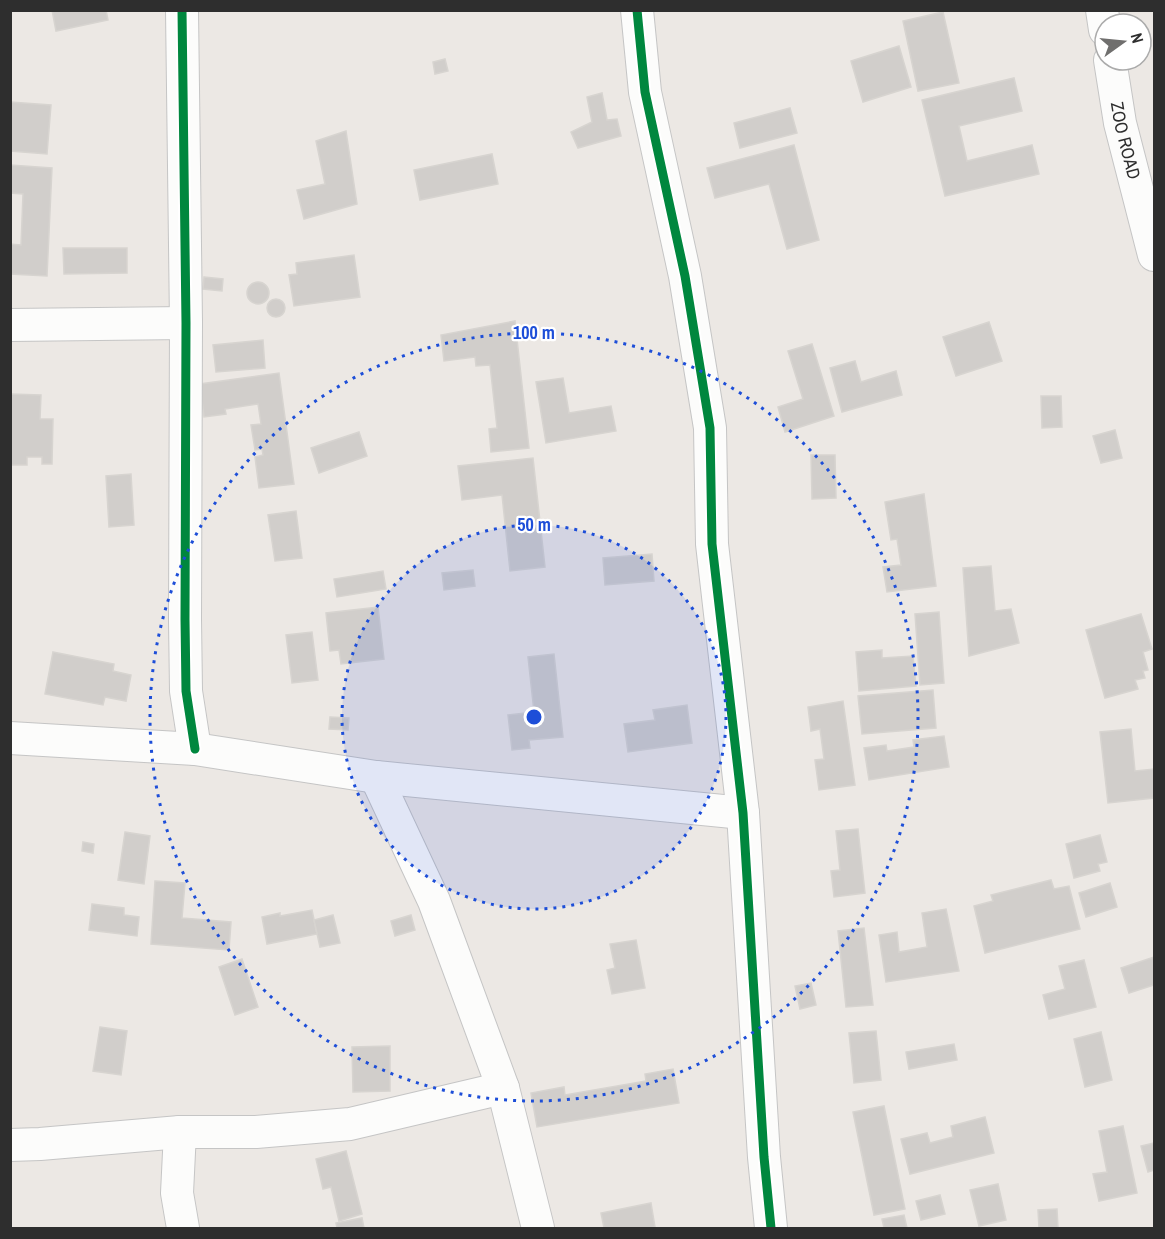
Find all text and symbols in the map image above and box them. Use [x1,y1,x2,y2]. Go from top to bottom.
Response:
north arrow [1093,12,1153,72]
text: N [1126,31,1149,46]
street label: ZOO ROAD [1105,100,1147,182]
text: 100 m [513,320,555,345]
text: 50 m [517,512,551,537]
centre of rings [524,707,544,727]

